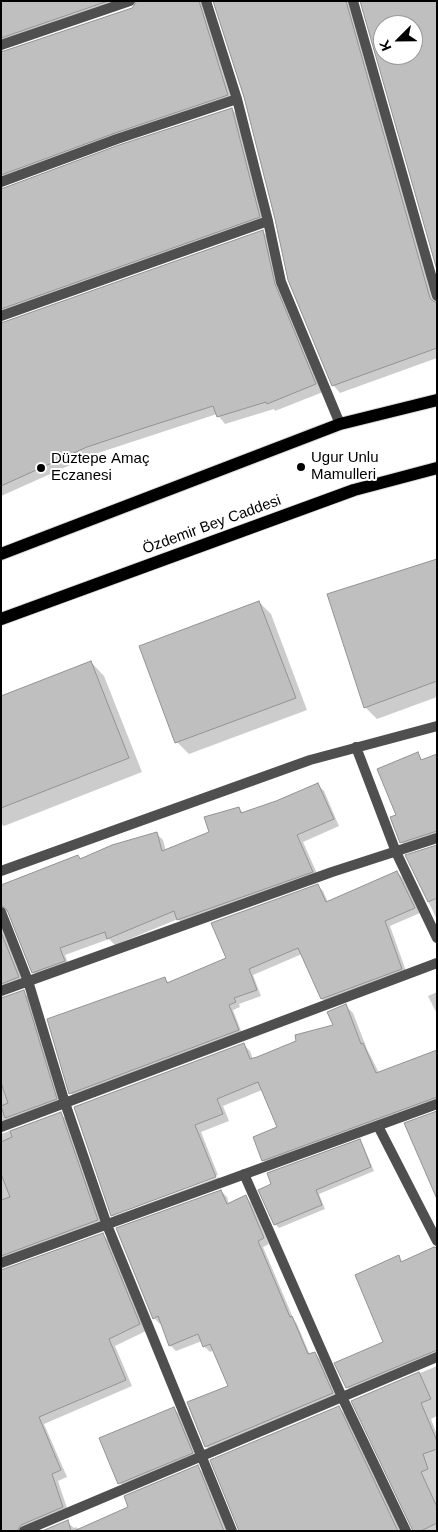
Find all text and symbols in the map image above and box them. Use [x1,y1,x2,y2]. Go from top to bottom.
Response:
north arrow [373,15,423,65]
text: K [376,38,394,53]
place label: Ugur Unlu Mamulleri [311,449,379,484]
place label: Düztepe Amaç Eczanesi [51,450,149,485]
marker: Ugur Unlu Mamulleri [295,461,307,473]
marker: Düztepe Amaç Eczanesi [35,462,47,474]
street label: Özdemir Bey Caddesi [140,492,284,558]

